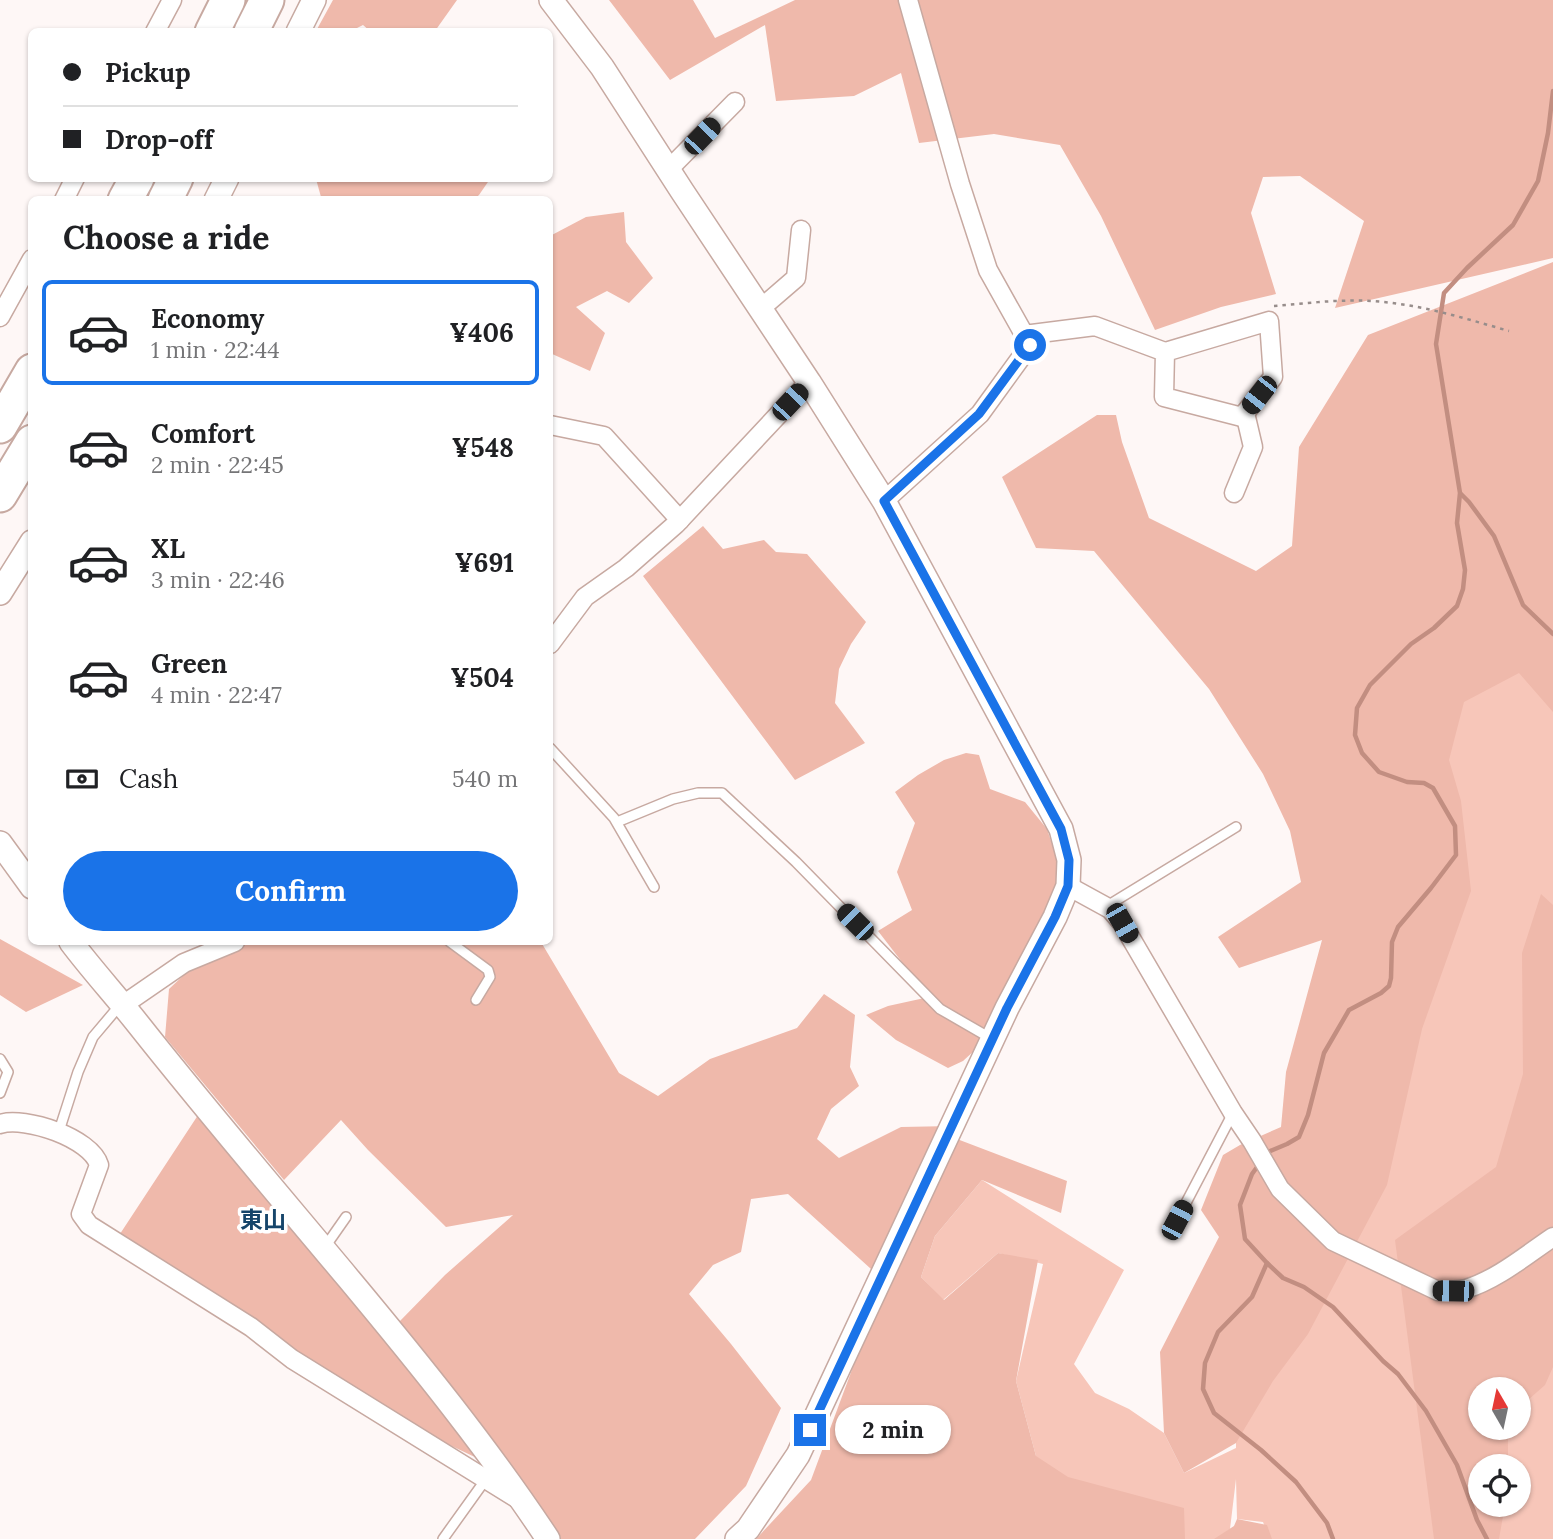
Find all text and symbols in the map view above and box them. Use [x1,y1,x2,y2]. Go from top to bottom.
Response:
text: Pickup [105,56,191,89]
car [680,114,725,158]
text: Drop-off [105,123,213,156]
text: Choose a ride [63,217,270,258]
icon: car [67,301,130,364]
text: Economy [151,302,264,335]
text: ¥406 [450,316,514,349]
route start [1014,329,1046,361]
text: 1 min · 22:44 [151,335,280,364]
car [1238,372,1281,418]
car [768,379,813,425]
icon: car [67,416,130,479]
text: Comfort [151,417,255,450]
text: ¥548 [452,431,514,464]
text: 2 min · 22:45 [151,450,284,479]
icon: car [67,531,130,594]
text: XL [151,532,185,565]
text: ¥691 [455,546,514,579]
text: 3 min · 22:46 [151,565,285,594]
icon: car [67,646,130,709]
text: Green [151,647,227,680]
text: ¥504 [450,661,514,694]
text: 4 min · 22:47 [151,680,282,709]
icon: cash [63,760,101,798]
text: Cash [119,762,178,795]
text: 540 m [452,764,518,793]
button: Confirm [63,851,518,931]
car [833,900,878,944]
car [1103,900,1142,946]
car [1158,1197,1197,1243]
district label: 東山 [240,1205,286,1234]
car [1432,1280,1475,1302]
north arrow [1468,1377,1531,1440]
map controls [1468,1377,1531,1517]
callout: 2 min [834,1406,950,1454]
route end [794,1414,826,1446]
text: 2 min [862,1415,924,1444]
button: locate [1468,1454,1531,1517]

